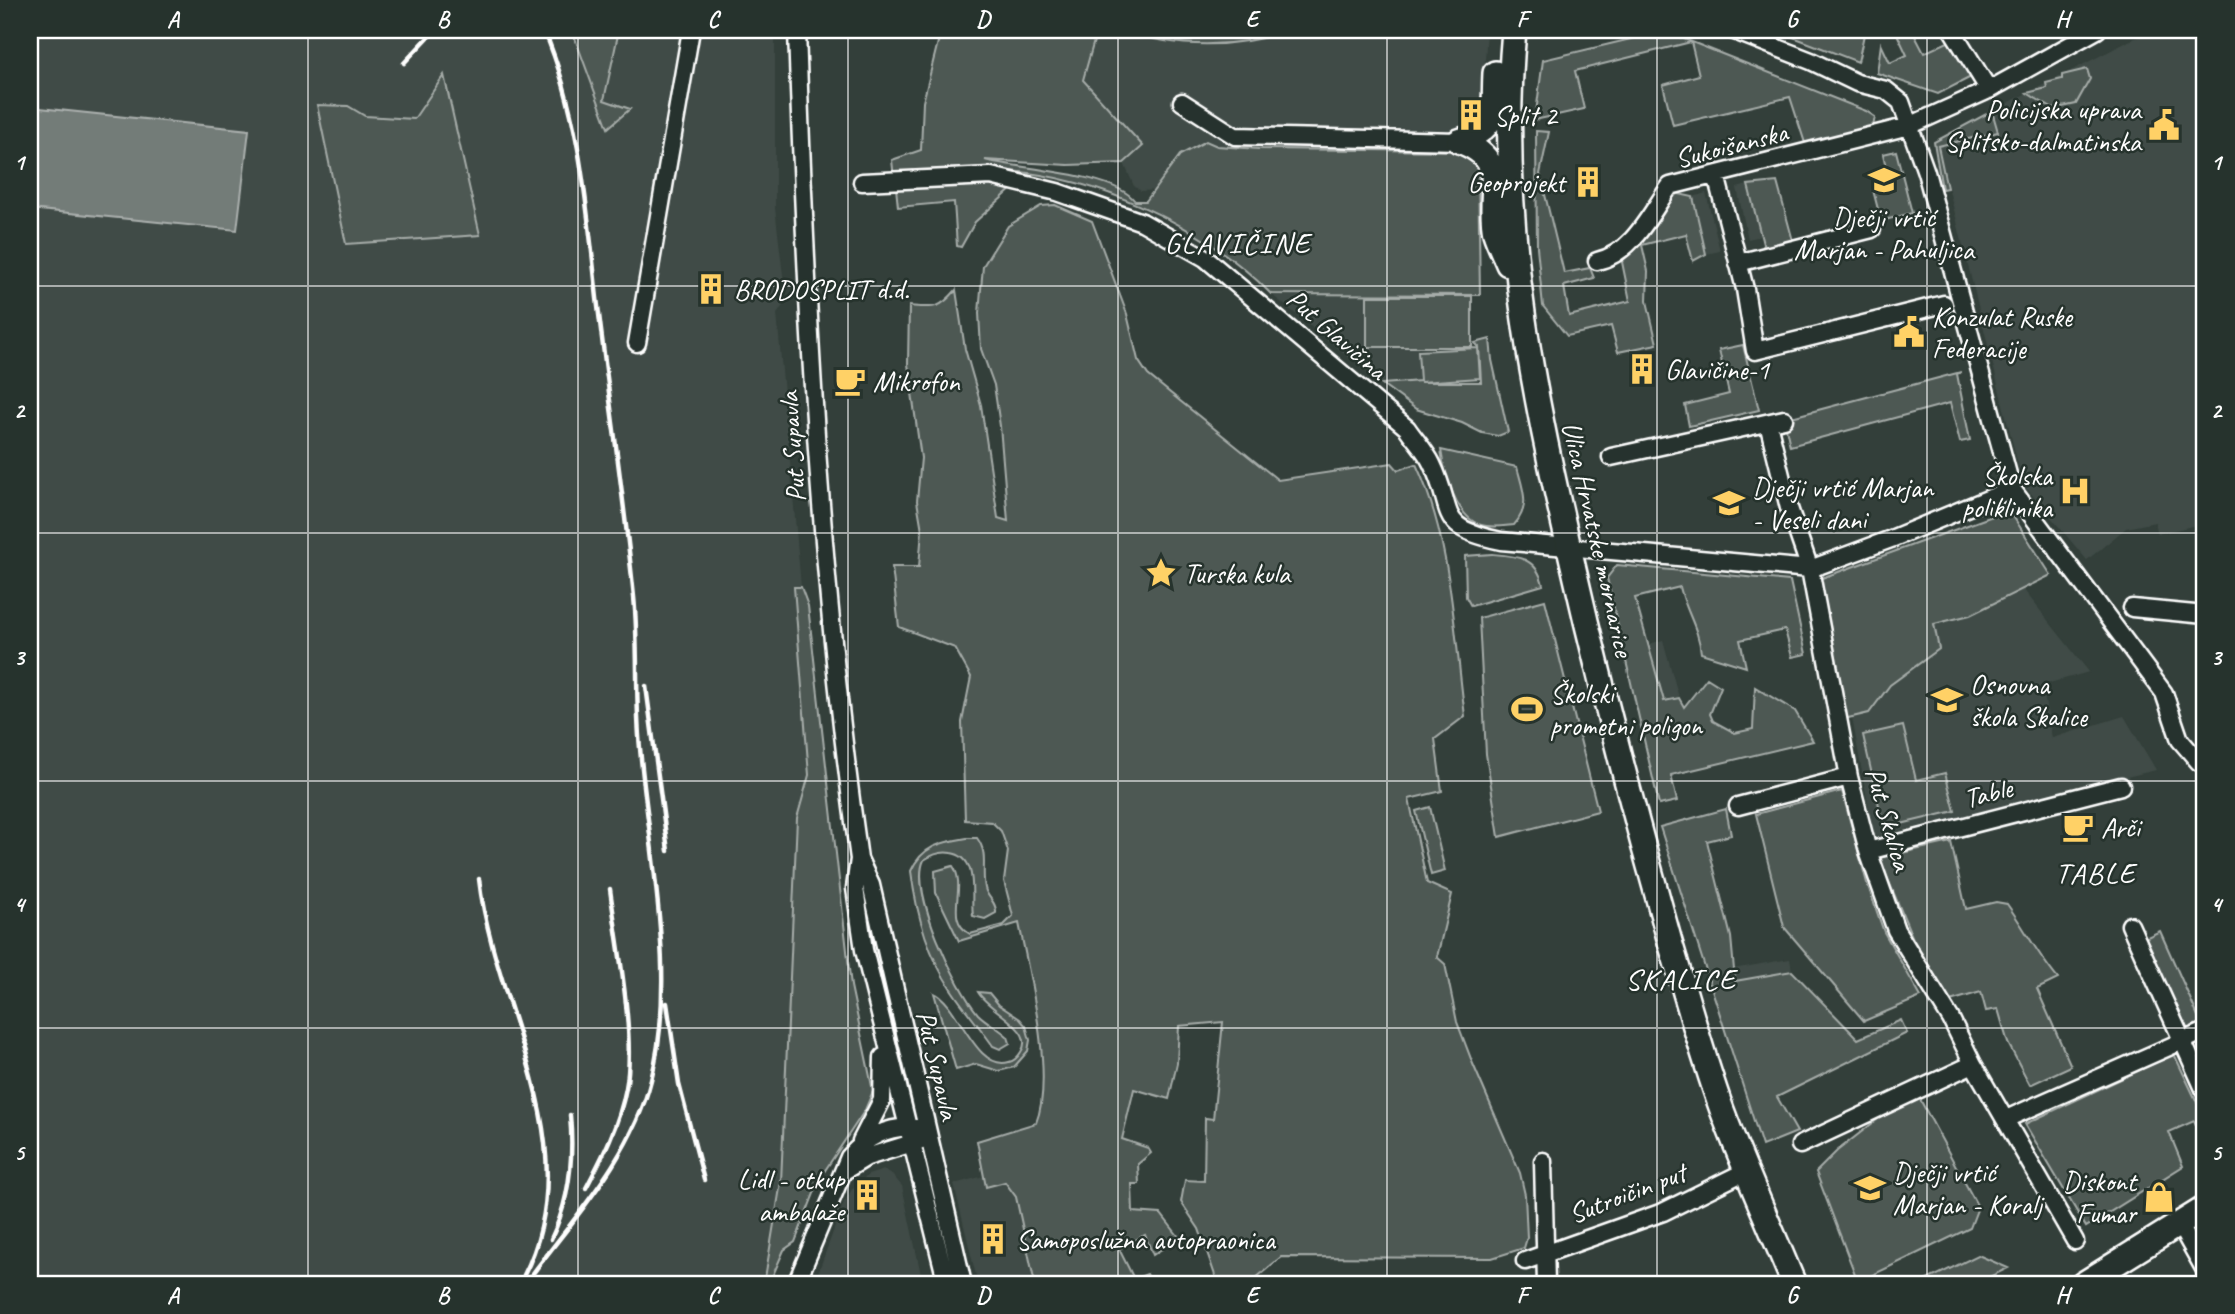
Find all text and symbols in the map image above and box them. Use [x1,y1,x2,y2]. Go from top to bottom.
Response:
text: A [167,5,181,34]
text: B [437,5,451,34]
text: C [708,5,722,34]
text: D [976,5,992,34]
text: E [1246,5,1262,34]
text: F [1517,5,1533,34]
text: G [1786,5,1801,34]
text: H [2055,5,2073,34]
place label: Policijska uprava Splitsko-dalmatinska [1945,92,2143,159]
building icon: Split 2 [1454,98,1488,132]
place label: Split 2 [1494,98,1559,133]
public building icon: Policijska uprava Splitsko-dalmatinska [2147,108,2181,142]
street label: Sukoišanska [1671,114,1792,176]
text: 1 [14,148,27,177]
text: 1 [2211,148,2224,177]
school or university icon: Dječji vrtić Marjan - Pahuljica [1867,163,1901,197]
place label: Geoprojekt [1468,165,1568,200]
building icon: Geoprojekt [1571,165,1605,199]
place label: Dječji vrtić Marjan - Pahuljica [1794,200,1976,267]
district label: GLAVIČINE [1165,224,1314,262]
building icon: BRODOSPLIT d.d. [694,272,728,306]
place label: BRODOSPLIT d.d. [734,272,910,307]
street label: Put Glavičina [1279,281,1396,388]
place label: Konzulat Ruske Federacije [1932,299,2074,366]
public building icon: Konzulat Ruske Federacije [1892,315,1926,349]
building icon: Glavičine-1 [1625,352,1659,386]
place label: Glavičine-1 [1665,352,1770,387]
cafe icon: Mikrofon [833,364,867,398]
place label: Mikrofon [873,364,961,399]
street label: Put Supavla [771,389,813,503]
text: 2 [14,396,27,425]
text: 2 [2211,396,2224,425]
street label: Ulica Hrvatske mornarice [1554,418,1642,662]
place label: Školska poliklinika [1962,458,2054,525]
place label: Dječji vrtić Marjan - Veseli dani [1752,470,1935,537]
hospital icon: Školska poliklinika [2058,474,2092,508]
school or university icon: Dječji vrtić Marjan - Veseli dani [1712,486,1746,520]
place icon: Turska kula [1144,556,1178,590]
place label: Turska kula [1184,556,1292,591]
text: 3 [14,643,27,672]
text: 3 [2211,643,2224,672]
place label: Osnovna škola Skalice [1970,667,2089,734]
place label: Školski prometni poligon [1550,676,1703,743]
school or university icon: Osnovna škola Skalice [1930,683,1964,717]
sports icon: Školski prometni poligon [1510,692,1544,726]
street label: Put Skalica [1858,763,1921,876]
street label: Table [1960,770,2018,816]
cafe icon: Arči [2061,810,2095,844]
place label: Arči [2101,810,2144,845]
district label: TABLE [2056,854,2139,892]
text: 4 [14,890,27,919]
text: 4 [2211,890,2224,919]
district label: SKALICE [1625,960,1739,998]
street label: Put Supavla [908,1007,968,1125]
text: 5 [14,1138,26,1167]
text: 5 [2211,1138,2223,1167]
street label: Sutroičin put [1563,1153,1694,1231]
place label: Dječji vrtić Marjan - Koralj [1893,1155,2045,1222]
place label: Lidl - otkup ambalaže [738,1162,846,1229]
place label: Diskont Fumar [2063,1164,2139,1231]
school or university icon: Dječji vrtić Marjan - Koralj [1853,1171,1887,1205]
building icon: Lidl - otkup ambalaže [850,1178,884,1212]
shop icon: Diskont Fumar [2142,1180,2176,1214]
building icon: Samoposlužna autopraonica [976,1222,1010,1256]
place label: Samoposlužna autopraonica [1016,1222,1276,1257]
text: A [167,1281,181,1310]
text: B [437,1281,451,1310]
text: C [708,1281,722,1310]
text: D [976,1281,992,1310]
text: E [1246,1281,1262,1310]
text: F [1517,1281,1533,1310]
text: G [1786,1281,1801,1310]
text: H [2055,1281,2073,1310]

